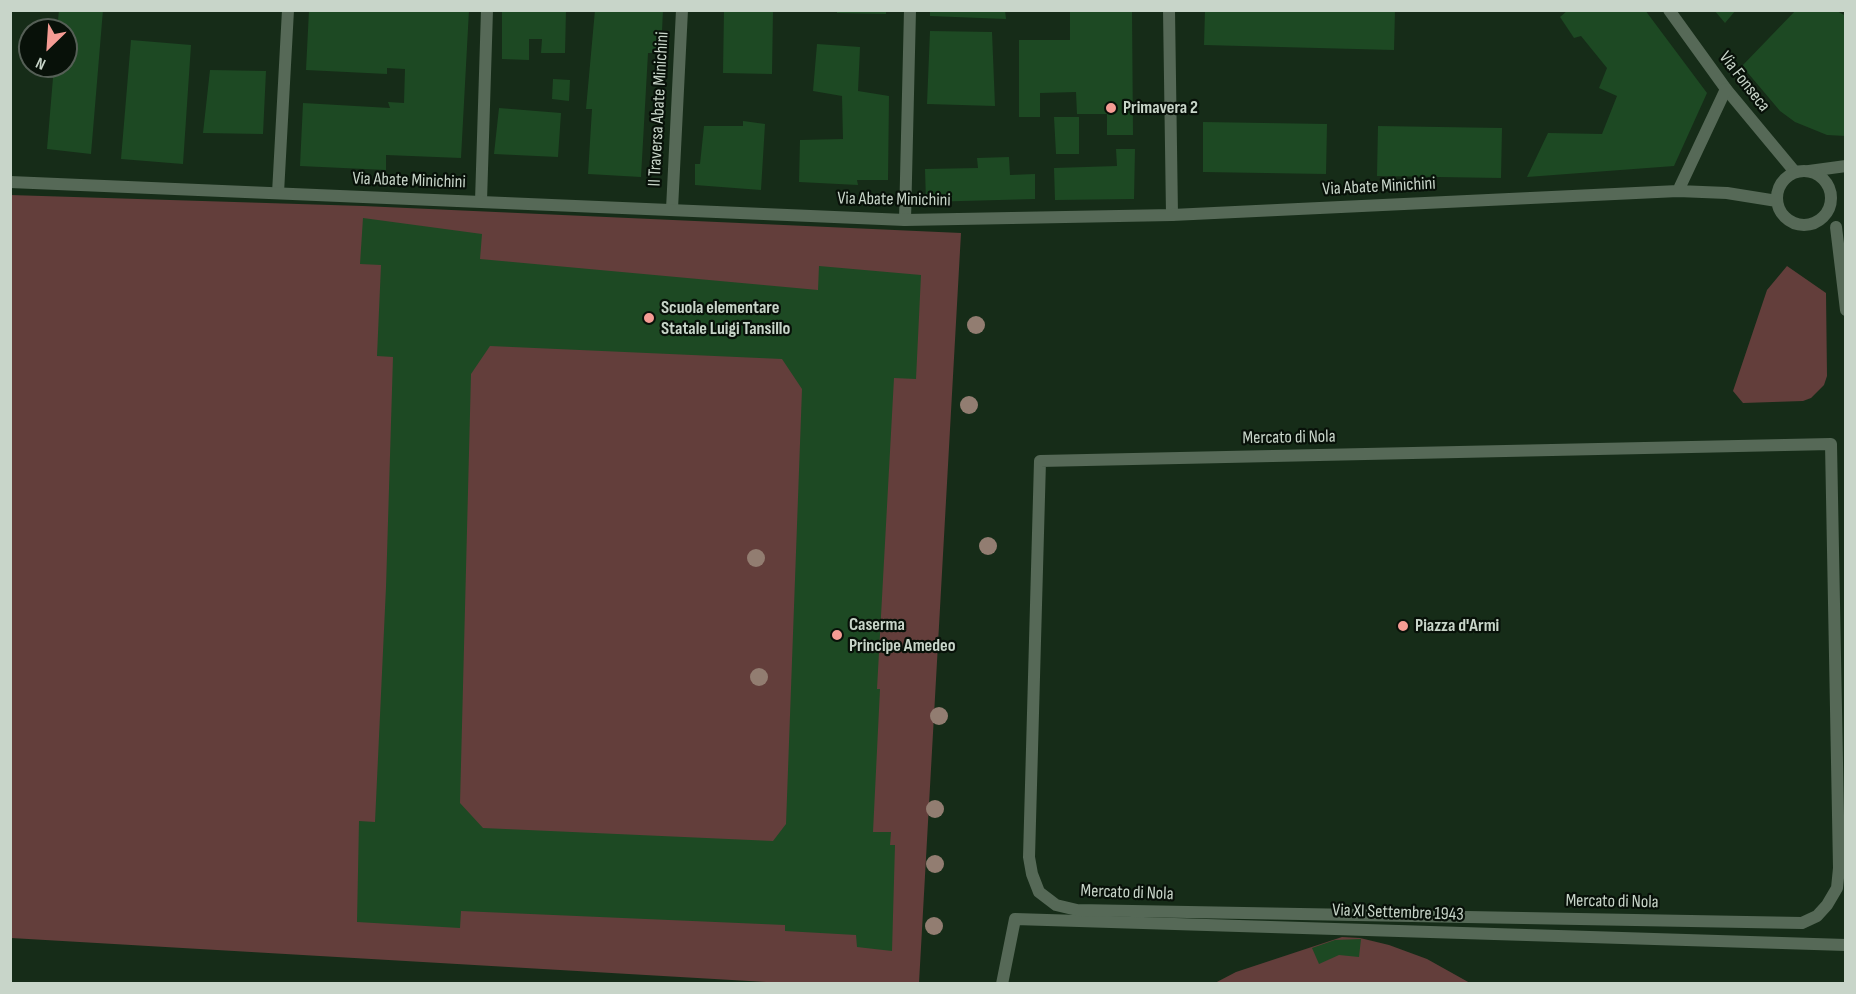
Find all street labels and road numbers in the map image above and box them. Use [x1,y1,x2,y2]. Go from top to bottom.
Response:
street label: II Traversa Abate Minichini [644,31,674,187]
street label: Via Fonseca [1714,48,1774,116]
street label: Via Abate Minichini [352,168,466,194]
street label: Via Abate Minichini [1322,173,1436,201]
street label: Via Abate Minichini [837,188,951,212]
street label: Mercato di Nola [1242,426,1336,450]
street label: Mercato di Nola [1080,881,1174,905]
street label: Mercato di Nola [1565,890,1659,914]
street label: Via XI Settembre 1943 [1332,900,1464,926]

